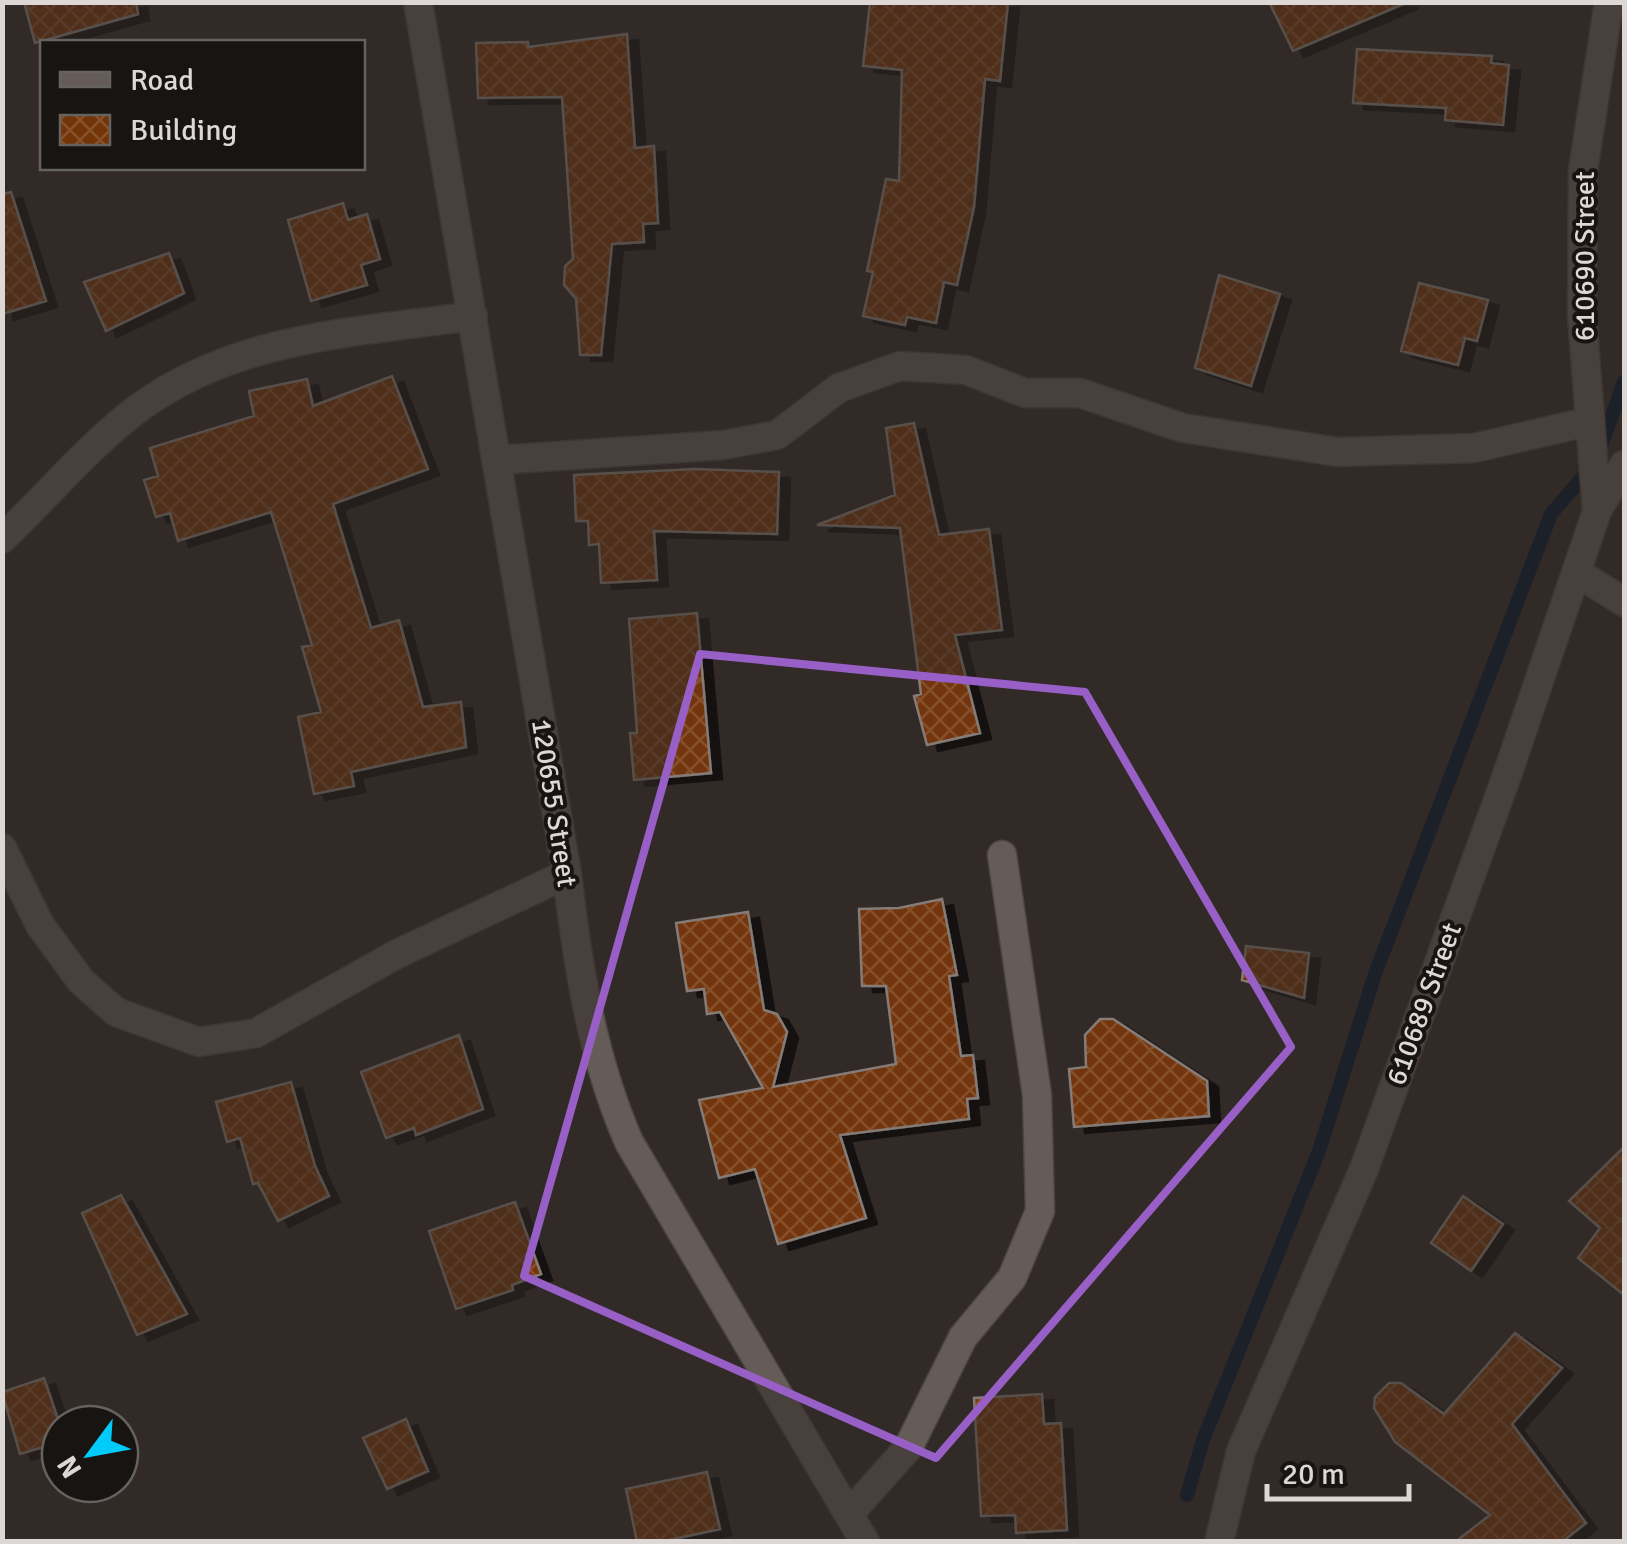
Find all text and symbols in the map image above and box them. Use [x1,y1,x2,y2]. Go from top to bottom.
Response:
legend [40,40,365,170]
text: Road [130,62,194,99]
text: Building [130,112,237,149]
street label: 610690 Street [1568,171,1602,341]
street label: 120655 Street [524,716,584,890]
street label: 610689 Street [1379,918,1469,1090]
north arrow [40,1404,140,1504]
scale bar [1267,1439,1410,1501]
text: N [50,1449,89,1484]
text: 20 m [1282,1456,1345,1493]

